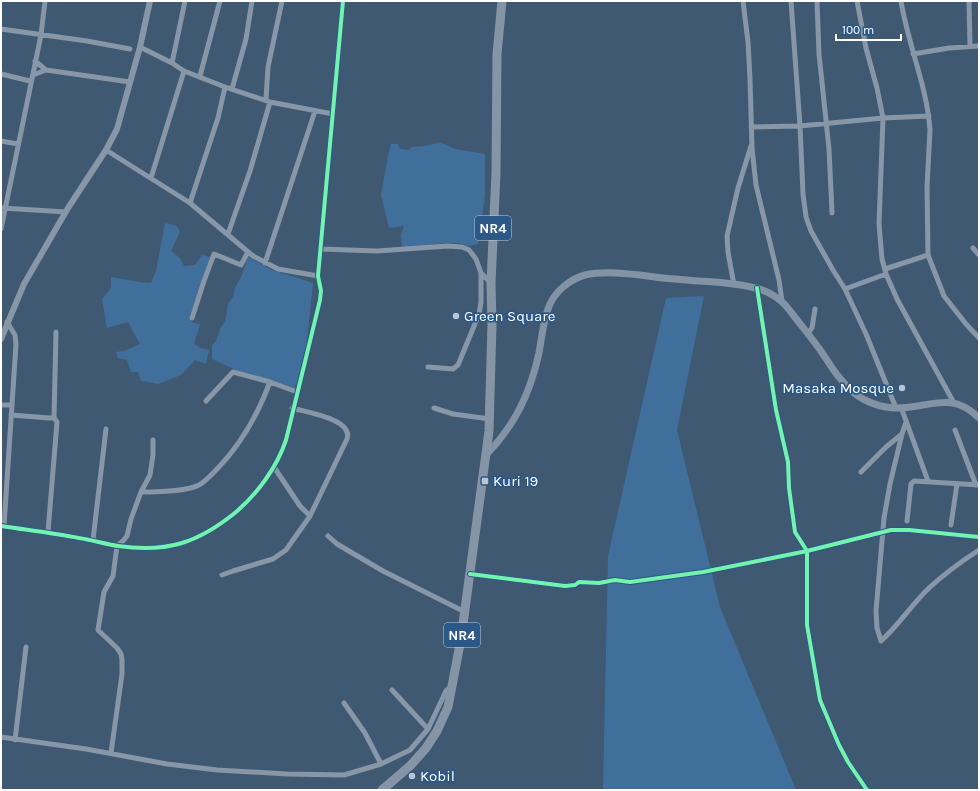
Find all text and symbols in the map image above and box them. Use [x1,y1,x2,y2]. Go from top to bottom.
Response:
scale bar [836,16,901,42]
text: 100 m [842,23,874,37]
road number: NR4 [475,216,511,240]
place label: Green Square [464,307,555,325]
marker: Green Square [451,311,461,321]
place label: Masaka Mosque [782,379,894,397]
marker: Masaka Mosque [897,383,907,393]
place label: Kuri 19 [493,472,538,490]
marker: Kuri 19 [480,476,490,486]
road number: NR4 [444,623,480,647]
place label: Kobil [420,767,455,785]
marker: Kobil [407,771,417,781]

